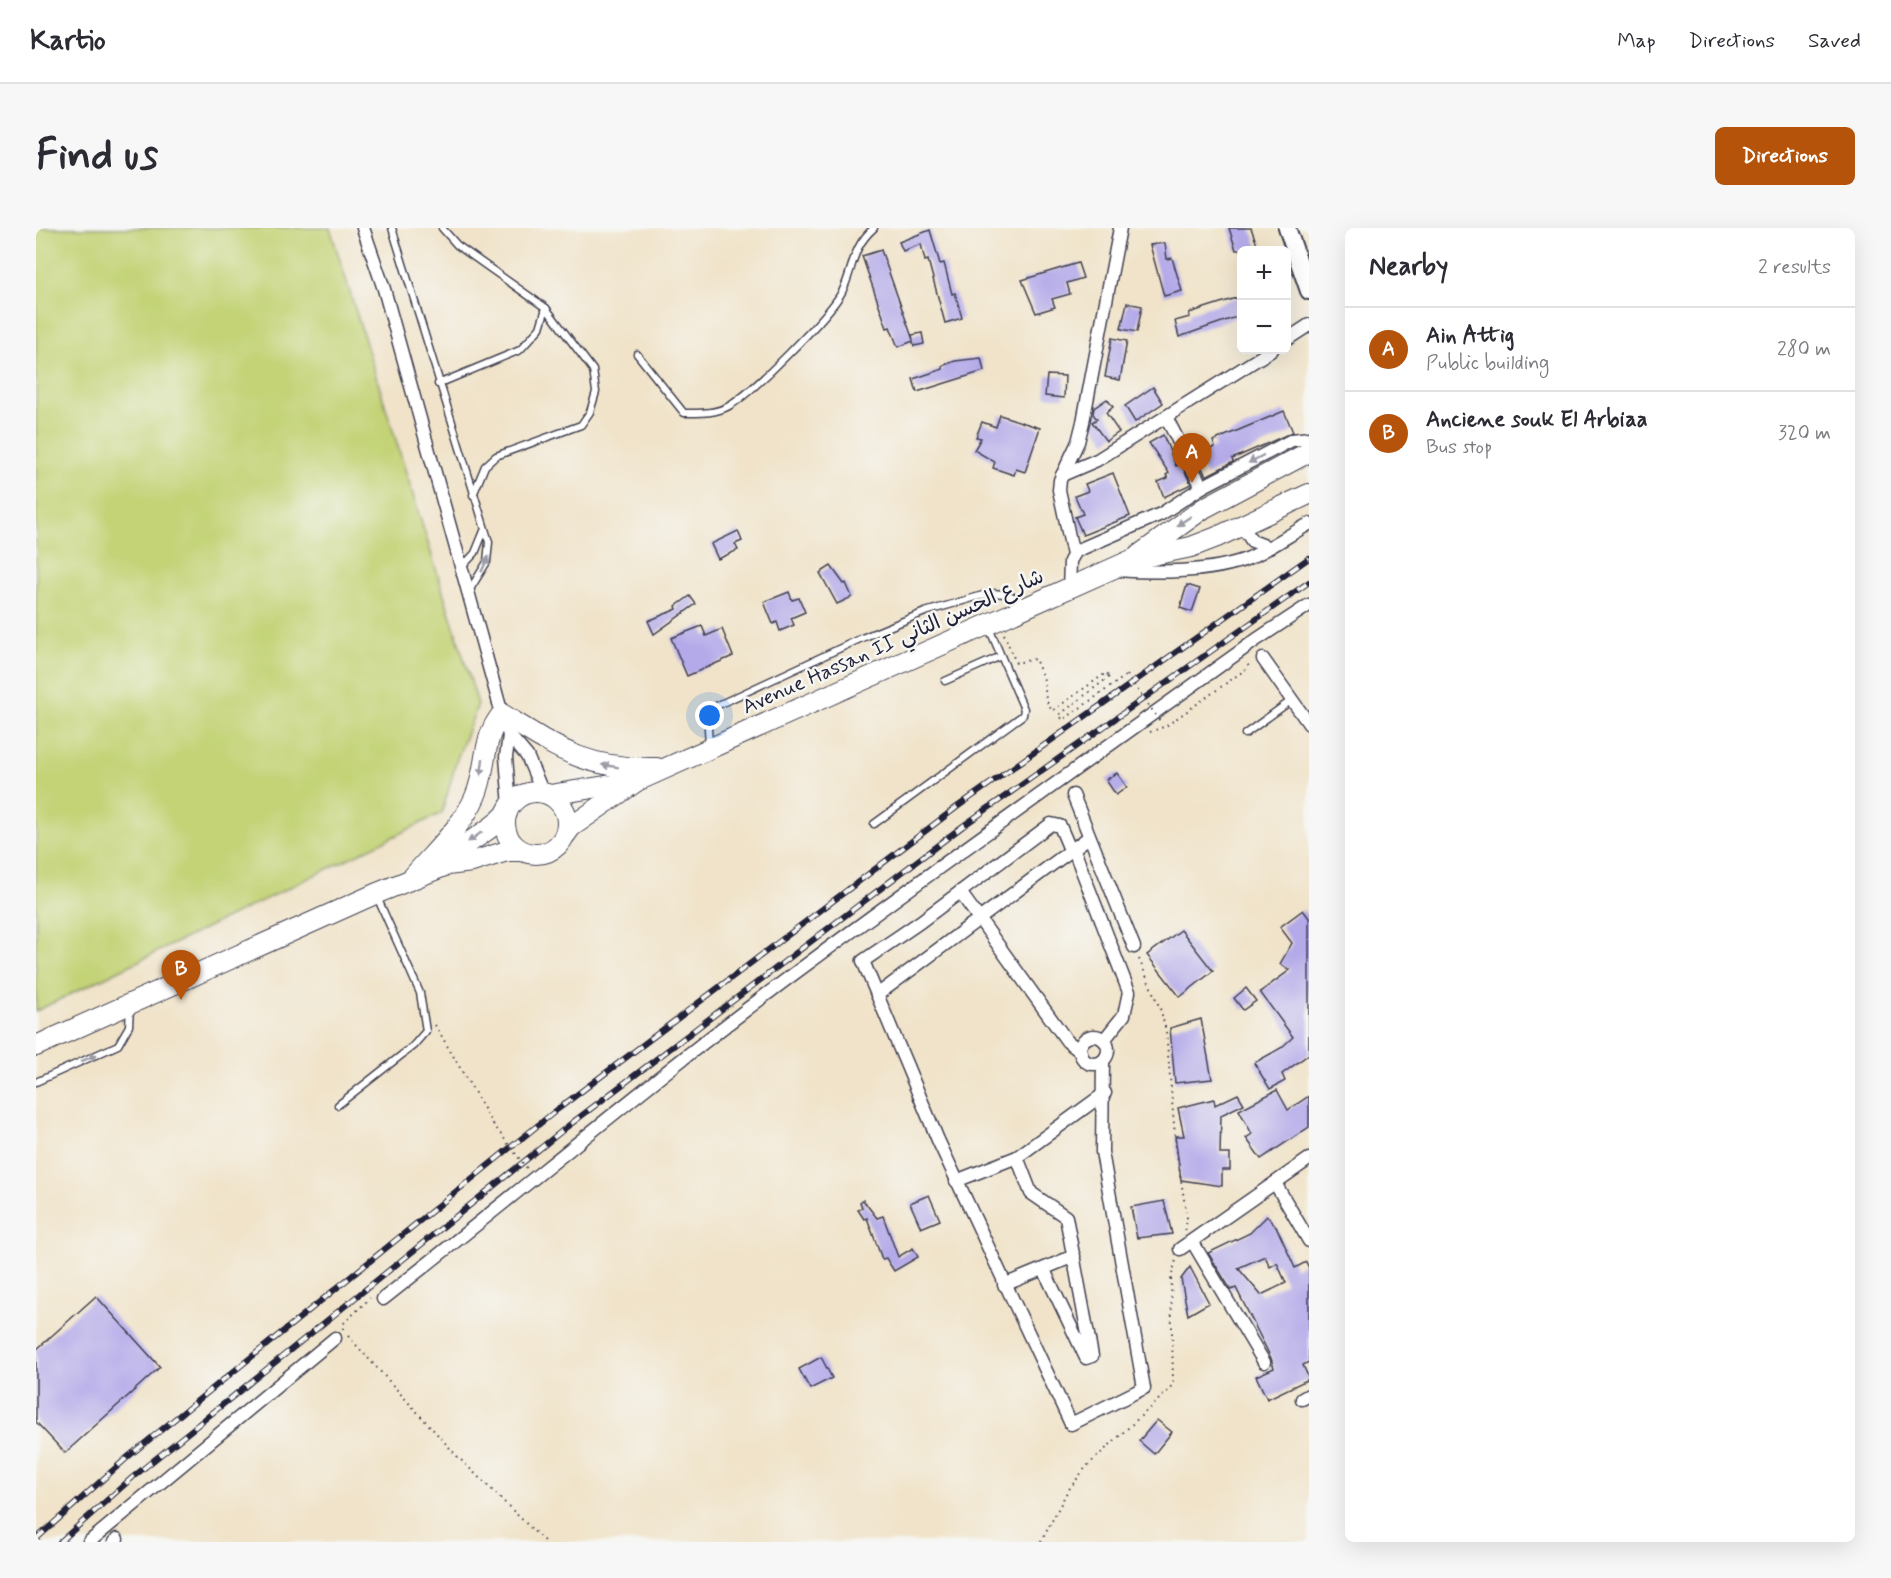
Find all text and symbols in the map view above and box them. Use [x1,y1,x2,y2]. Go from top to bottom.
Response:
text: Kartio [30,23,106,60]
text: Map [1617,27,1656,55]
text: Directions [1689,27,1775,55]
text: Saved [1808,27,1861,55]
button: Directions [1715,127,1855,185]
text: Find us [36,129,158,184]
map controls [1237,246,1291,354]
button: + [1237,246,1291,300]
text: Nearby [1369,250,1448,284]
text: 2 results [1758,254,1831,281]
button: − [1237,300,1291,354]
text: Ain Attig [1426,322,1514,350]
text: A [1382,336,1395,363]
text: 280 m [1777,336,1831,363]
text: Public building [1426,350,1549,377]
text: Anciene souk El Arbiaa [1426,406,1648,434]
text: B [1382,420,1395,447]
text: 320 m [1778,420,1831,447]
pin: A [1172,434,1212,483]
text: Bus stop [1426,434,1492,461]
one-way arrow [1247,454,1264,464]
one-way arrow [1177,515,1193,527]
one-way arrow [480,555,489,572]
street label: Avenue Hassan II شارع الحسن الثاني [738,563,1050,725]
your location [695,701,724,730]
one-way arrow [477,758,487,777]
one-way arrow [600,761,619,770]
one-way arrow [468,831,484,843]
pin: B [162,950,200,1000]
one-way arrow [81,1053,99,1063]

